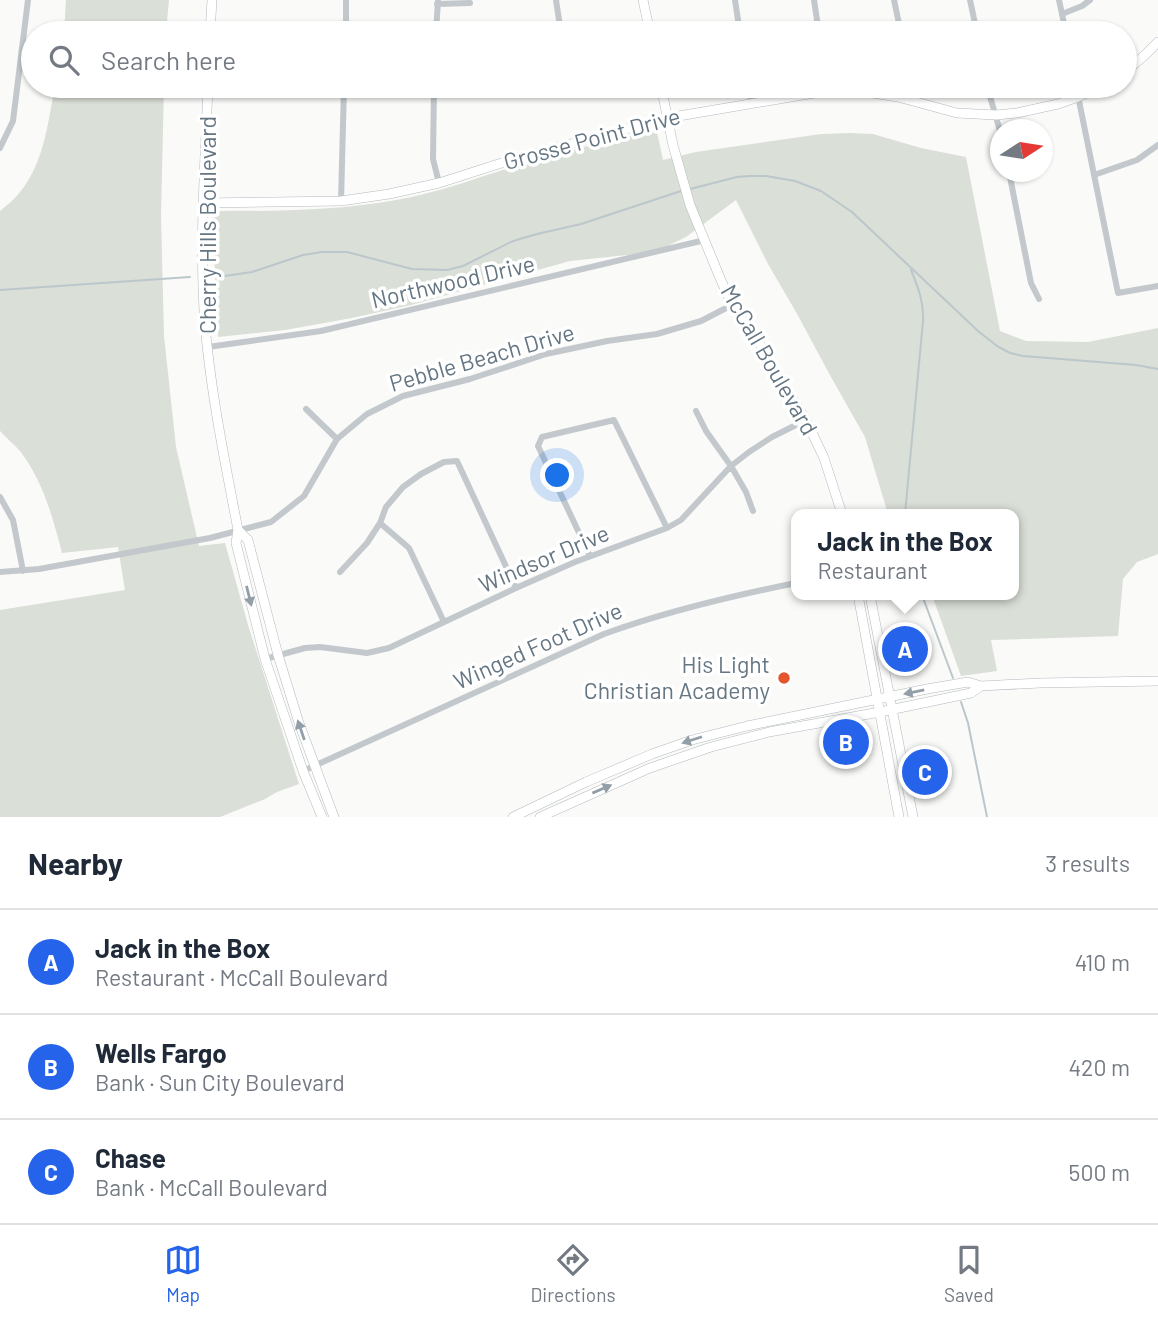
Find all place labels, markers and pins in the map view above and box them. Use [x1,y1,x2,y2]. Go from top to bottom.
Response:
pin: A [882,623,928,675]
place label: His Light Christian Academy [584,650,770,704]
marker: His Light Christian Academy [776,670,792,686]
pin: B [823,716,869,768]
pin: C [902,746,948,798]

